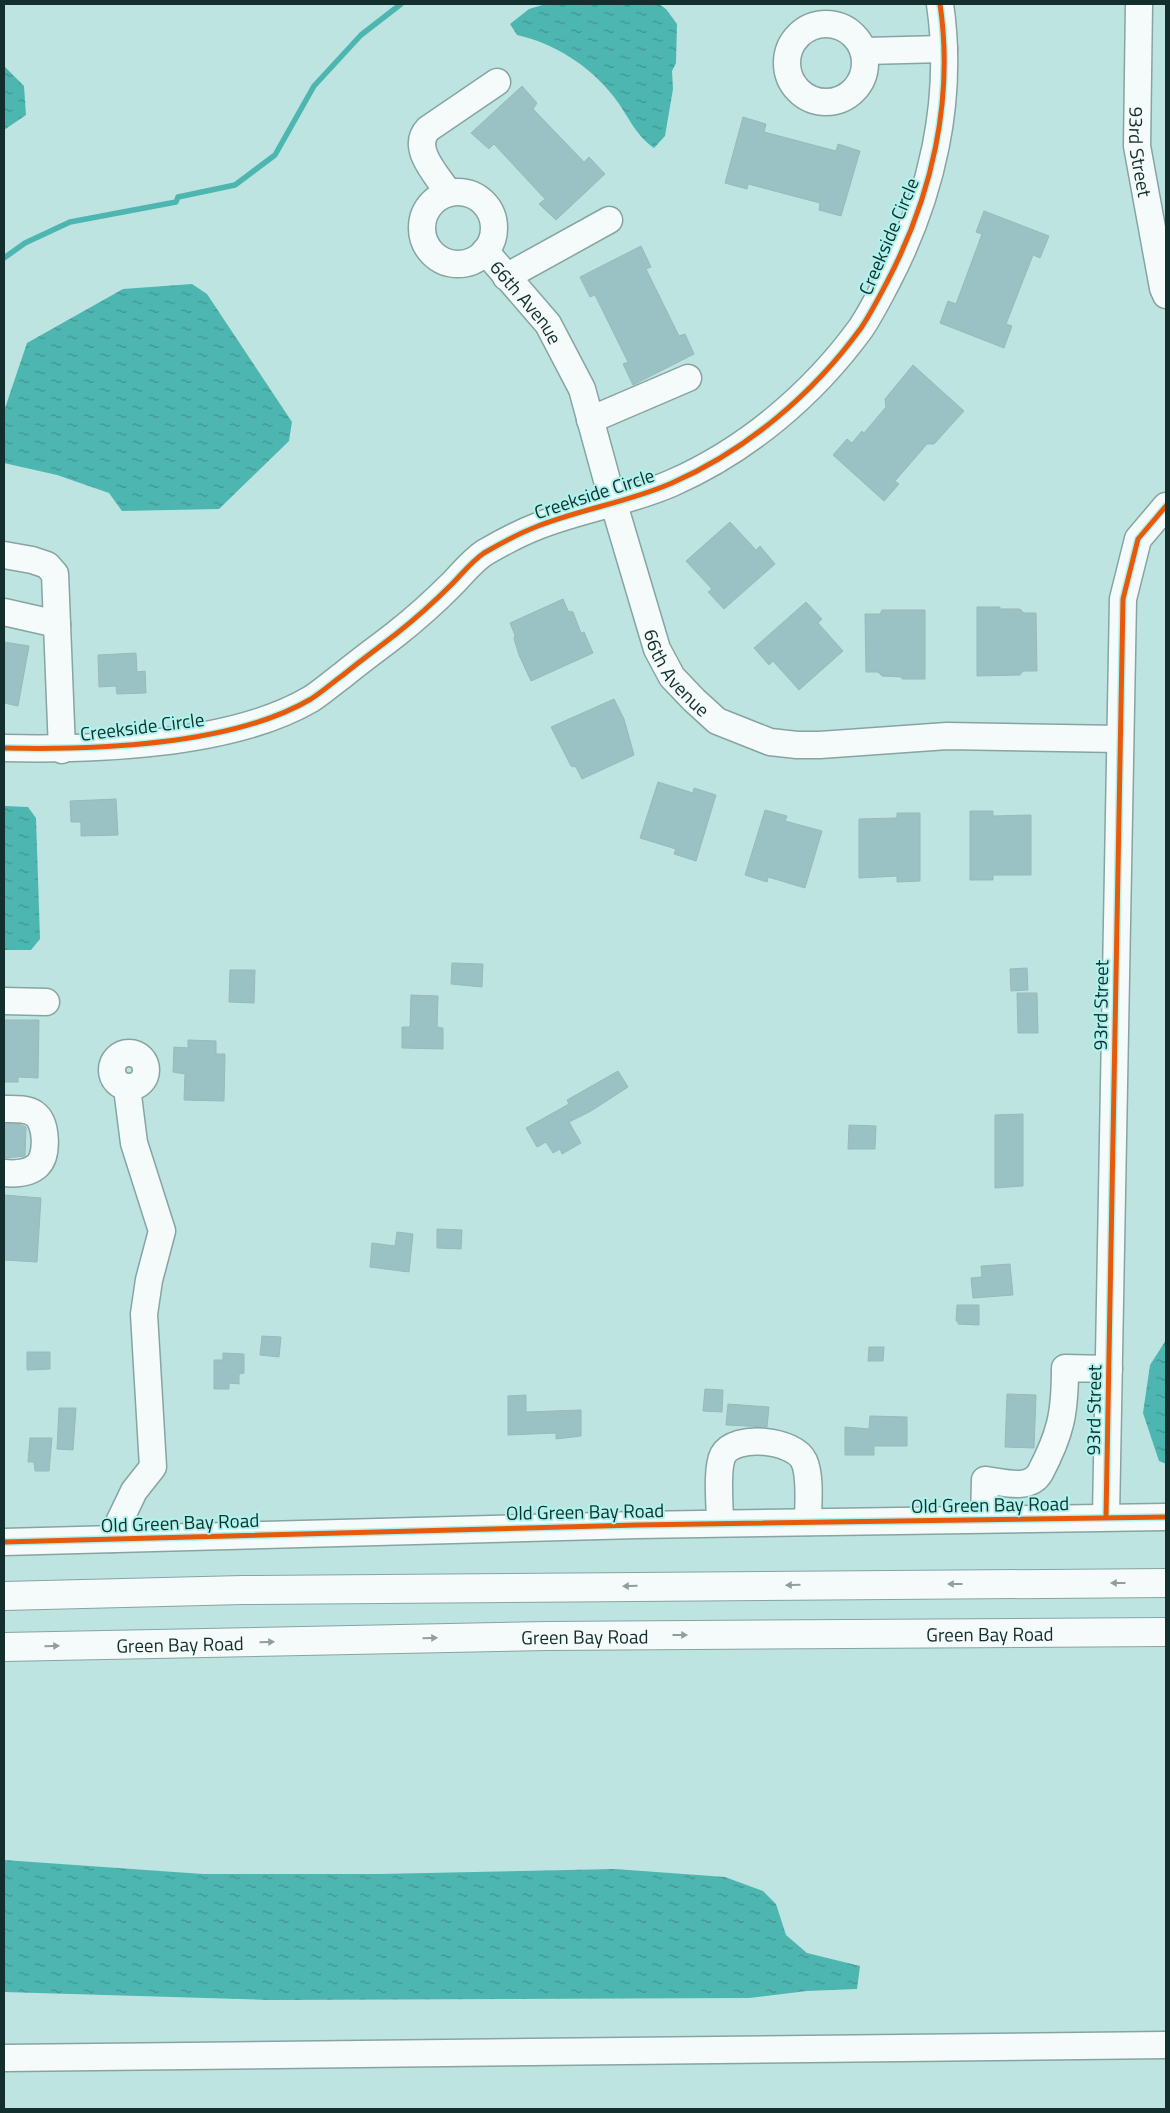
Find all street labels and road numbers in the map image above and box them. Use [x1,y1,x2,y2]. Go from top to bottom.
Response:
street label: 93rd Street [1122,106,1161,200]
street label: Creekside Circle [850,173,926,299]
street label: 66th Avenue [484,253,570,349]
street label: Creekside Circle [530,460,658,526]
street label: 66th Avenue [637,625,717,723]
street label: Creekside Circle [78,704,206,748]
street label: 93rd Street [1085,959,1115,1051]
street label: 93rd Street [1078,1364,1108,1456]
street label: Old Green Bay Road [911,1488,1069,1520]
street label: Old Green Bay Road [506,1495,664,1527]
street label: Old Green Bay Road [100,1505,260,1539]
street label: Green Bay Road [926,1618,1054,1648]
street label: Green Bay Road [521,1621,649,1651]
street label: Green Bay Road [116,1628,244,1659]

